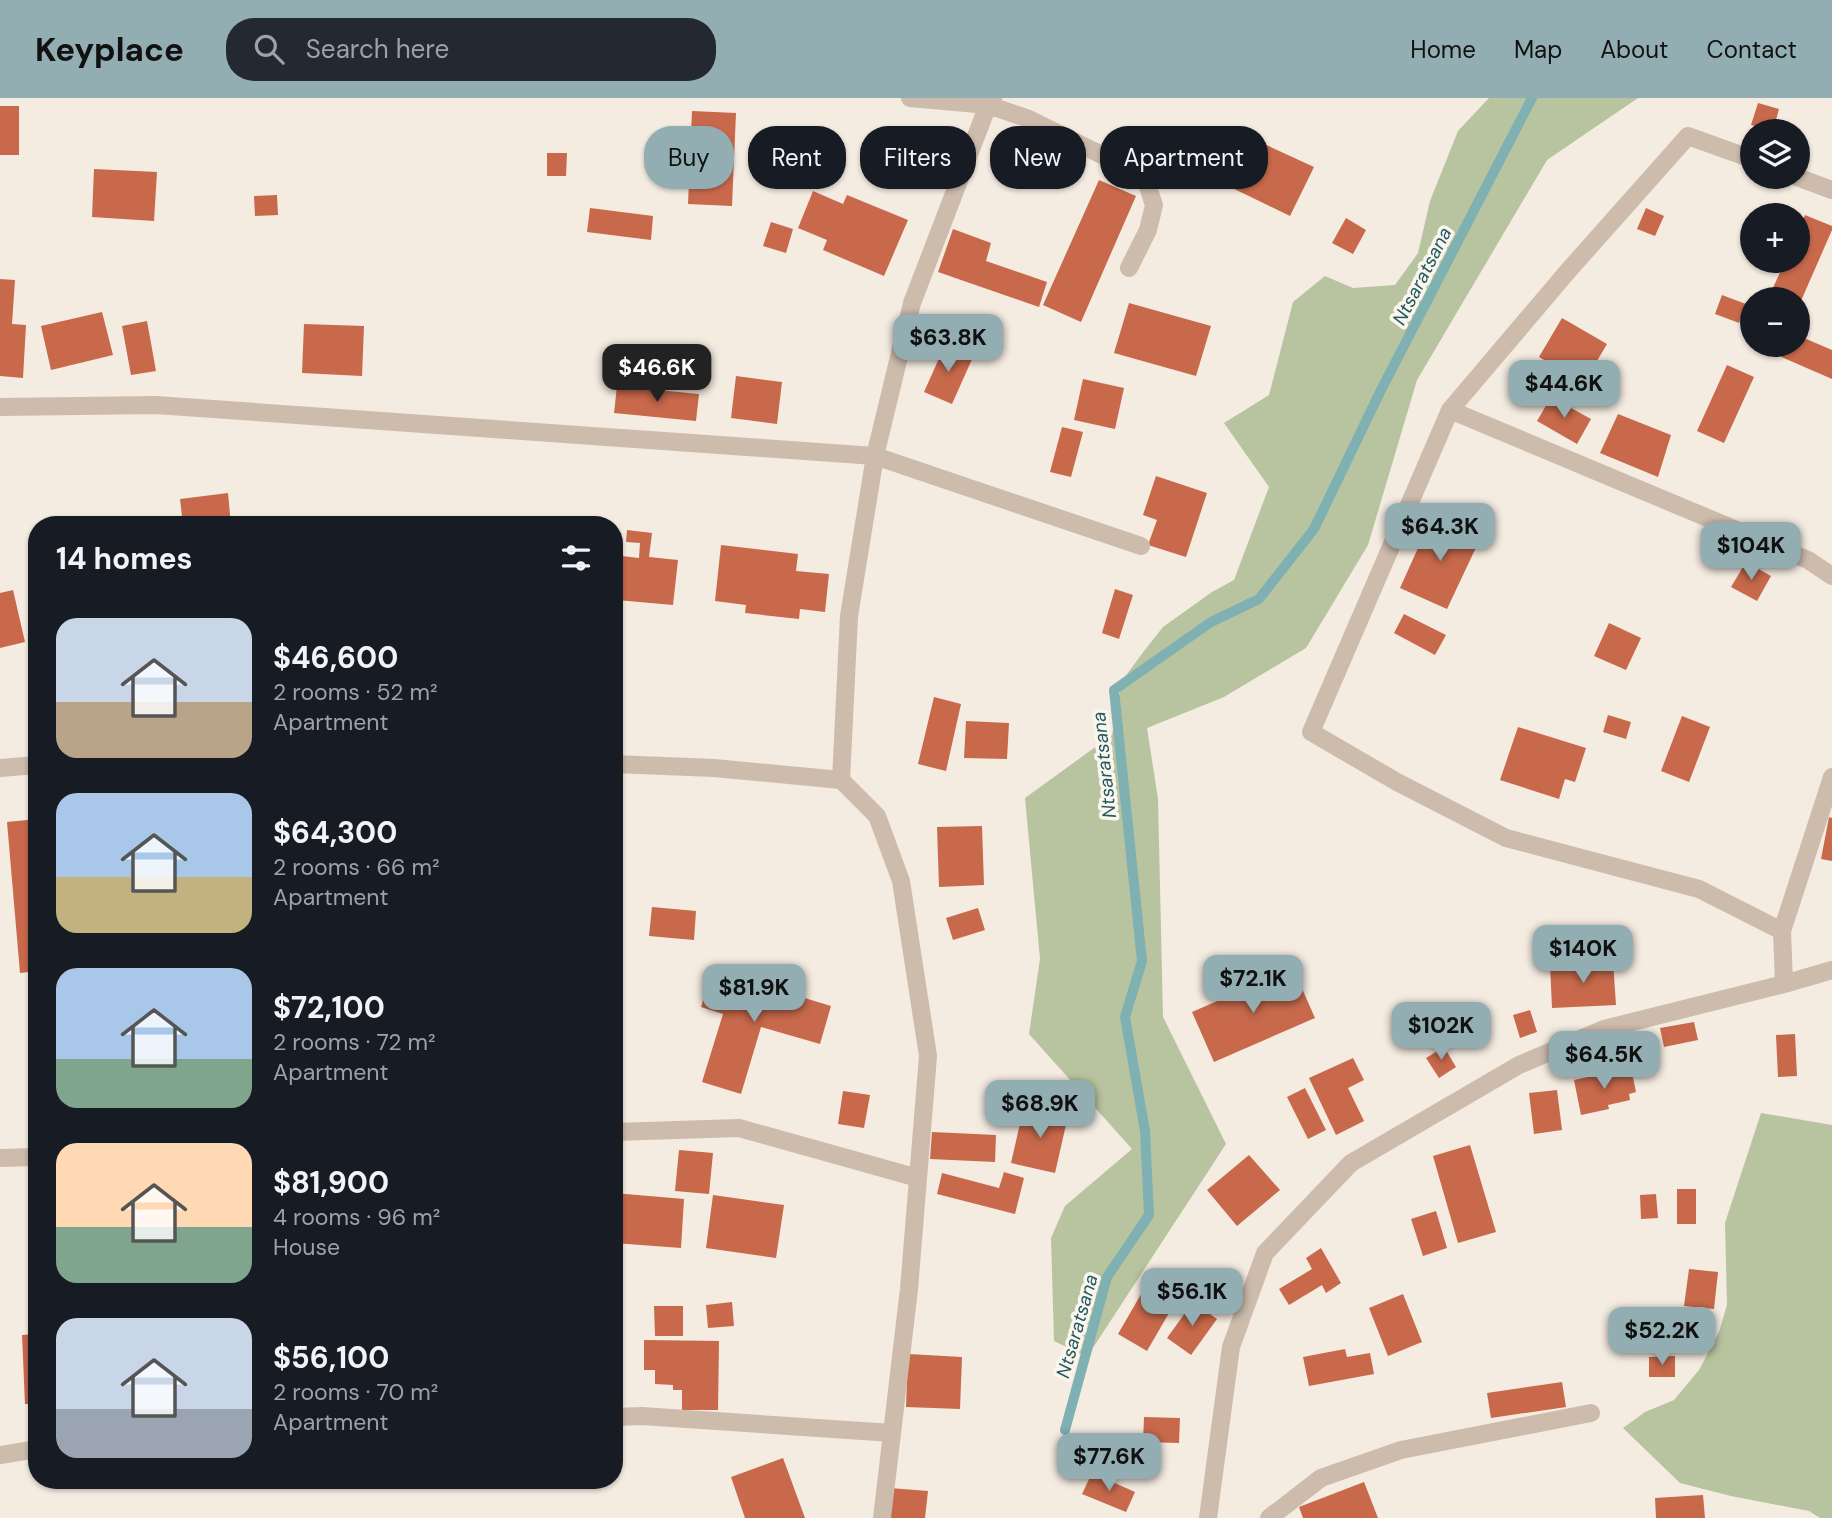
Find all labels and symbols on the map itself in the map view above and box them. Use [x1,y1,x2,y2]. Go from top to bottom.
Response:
water label: Ntsaratsana [1387,223,1457,329]
pin: $63.8K [891,314,1005,374]
pin: $46.6K [600,344,714,404]
pin: $44.6K [1507,360,1621,420]
pin: $64.3K [1383,504,1497,563]
pin: $104K [1702,522,1800,582]
water label: Ntsaratsana [1086,711,1122,819]
pin: $140K [1534,926,1632,985]
pin: $72.1K [1196,956,1310,1015]
pin: $81.9K [697,964,811,1024]
pin: $102K [1392,1002,1490,1062]
pin: $64.5K [1547,1032,1661,1091]
pin: $68.9K [983,1080,1097,1140]
pin: $56.1K [1135,1268,1249,1328]
water label: Ntsaratsana [1050,1271,1104,1381]
pin: $52.2K [1605,1308,1719,1367]
pin: $77.6K [1052,1434,1166,1493]

